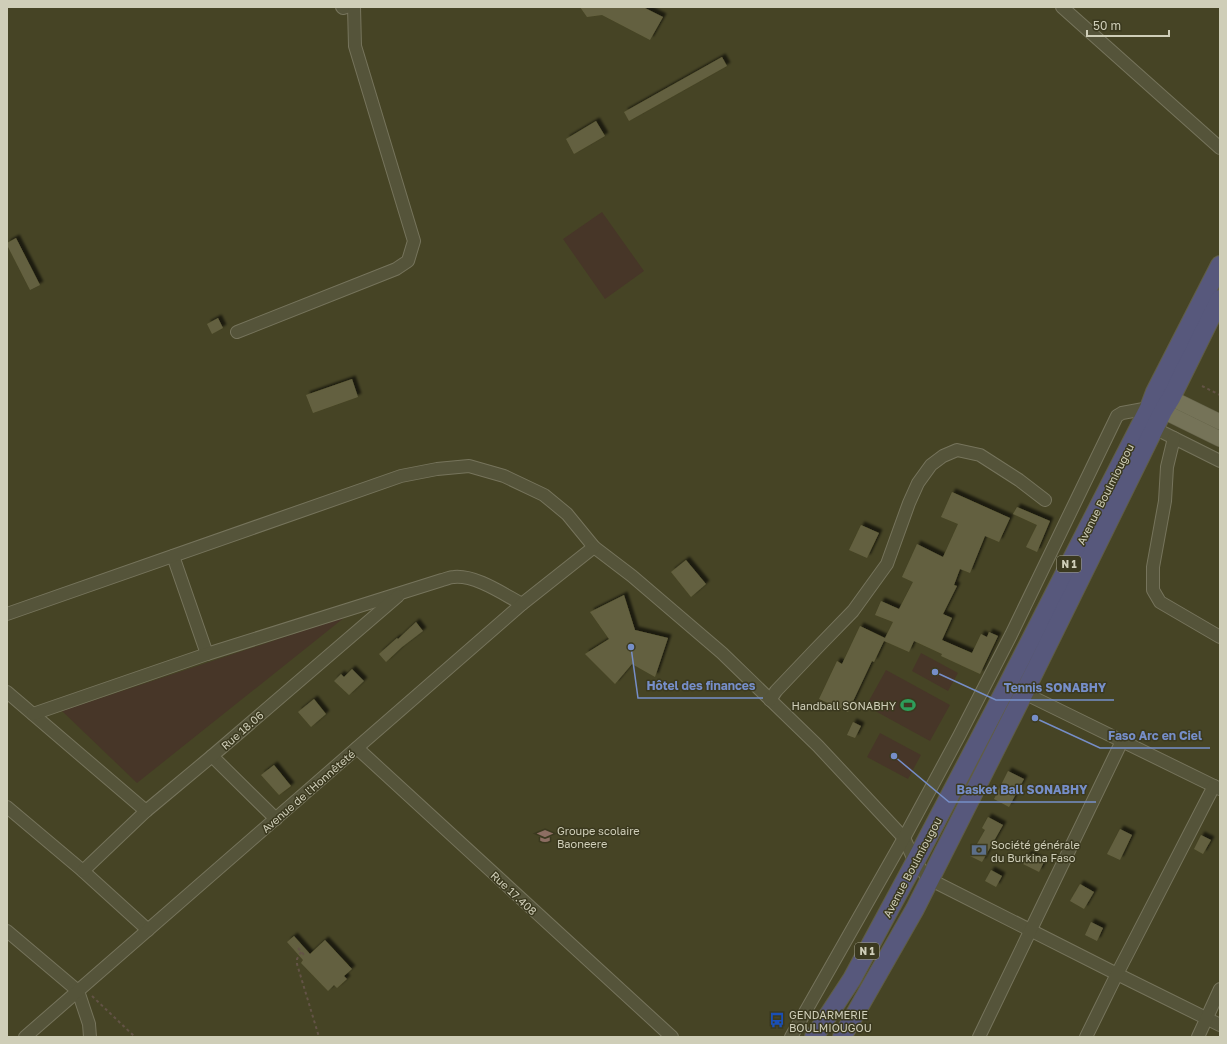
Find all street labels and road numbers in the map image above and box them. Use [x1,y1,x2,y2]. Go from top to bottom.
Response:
street label: Avenue Boulmiougou [1074,441,1136,547]
road number: N 1 [1057,556,1081,572]
street label: Rue 18.06 [218,708,266,752]
street label: Avenue de l'Honnêteté [259,747,357,835]
street label: Avenue Boulmiougou [880,815,944,919]
street label: Rue 17.408 [488,869,540,918]
road number: N 1 [855,943,879,959]

